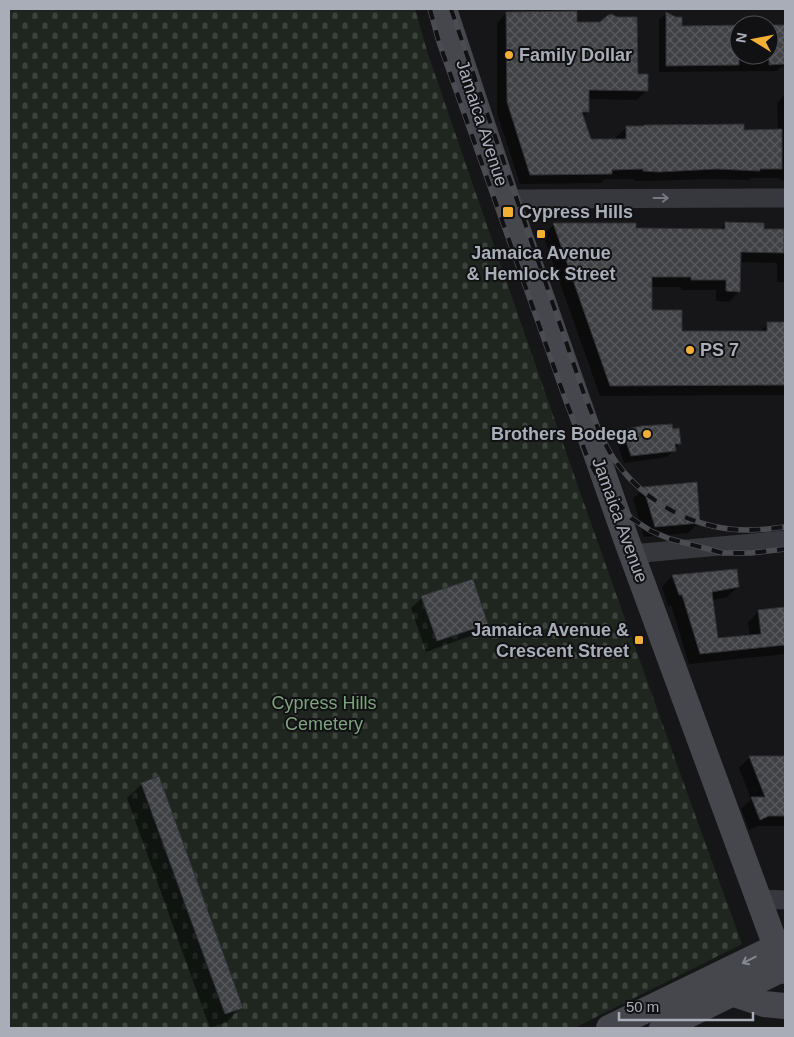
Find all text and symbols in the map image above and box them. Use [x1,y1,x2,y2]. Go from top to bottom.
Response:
north arrow [729,15,779,65]
text: N [732,31,750,44]
place label: Family Dollar [519,45,632,65]
marker: Family Dollar [503,49,515,61]
street label: Jamaica Avenue [452,57,512,189]
one-way arrow [652,193,668,203]
place label: Cypress Hills [519,202,633,222]
marker: Cypress Hills [501,205,515,219]
marker: Jamaica Avenue & Hemlock Street [535,228,547,240]
place label: Jamaica Avenue & Hemlock Street [466,243,616,284]
place label: PS 7 [700,340,739,360]
marker: PS 7 [684,344,696,356]
place label: Brothers Bodega [491,424,638,444]
marker: Brothers Bodega [641,428,653,440]
street label: Jamaica Avenue [588,455,652,585]
place label: Jamaica Avenue & Crescent Street [471,620,629,661]
marker: Jamaica Avenue & Crescent Street [633,634,645,646]
park label: Cypress Hills Cemetery [271,693,377,734]
one-way arrow [742,956,757,965]
scale bar [619,990,753,1022]
text: 50 m [626,998,659,1015]

